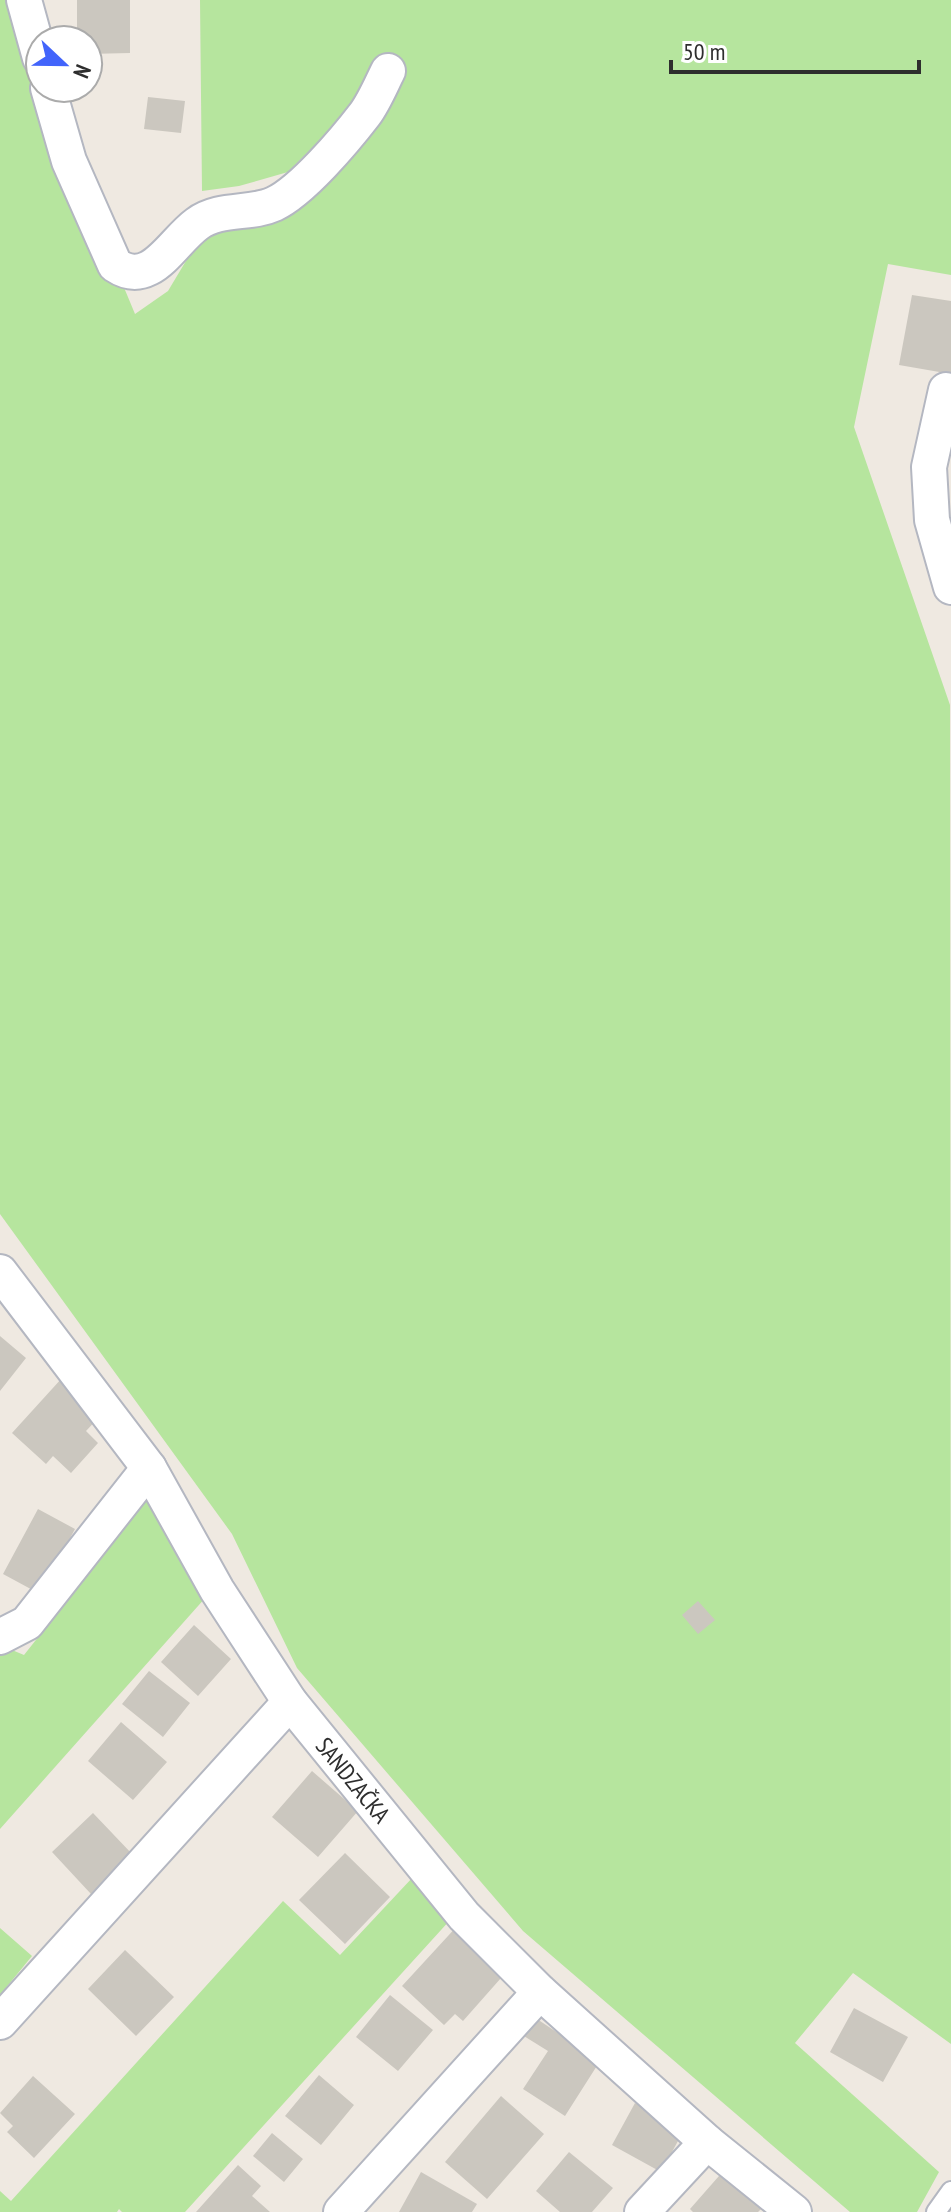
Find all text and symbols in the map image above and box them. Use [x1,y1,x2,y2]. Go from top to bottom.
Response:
north arrow [24,24,104,104]
scale bar [671,24,919,74]
text: 50 m [683,36,725,67]
text: N [67,61,98,82]
street label: SANDZAČKA [309,1731,398,1830]

